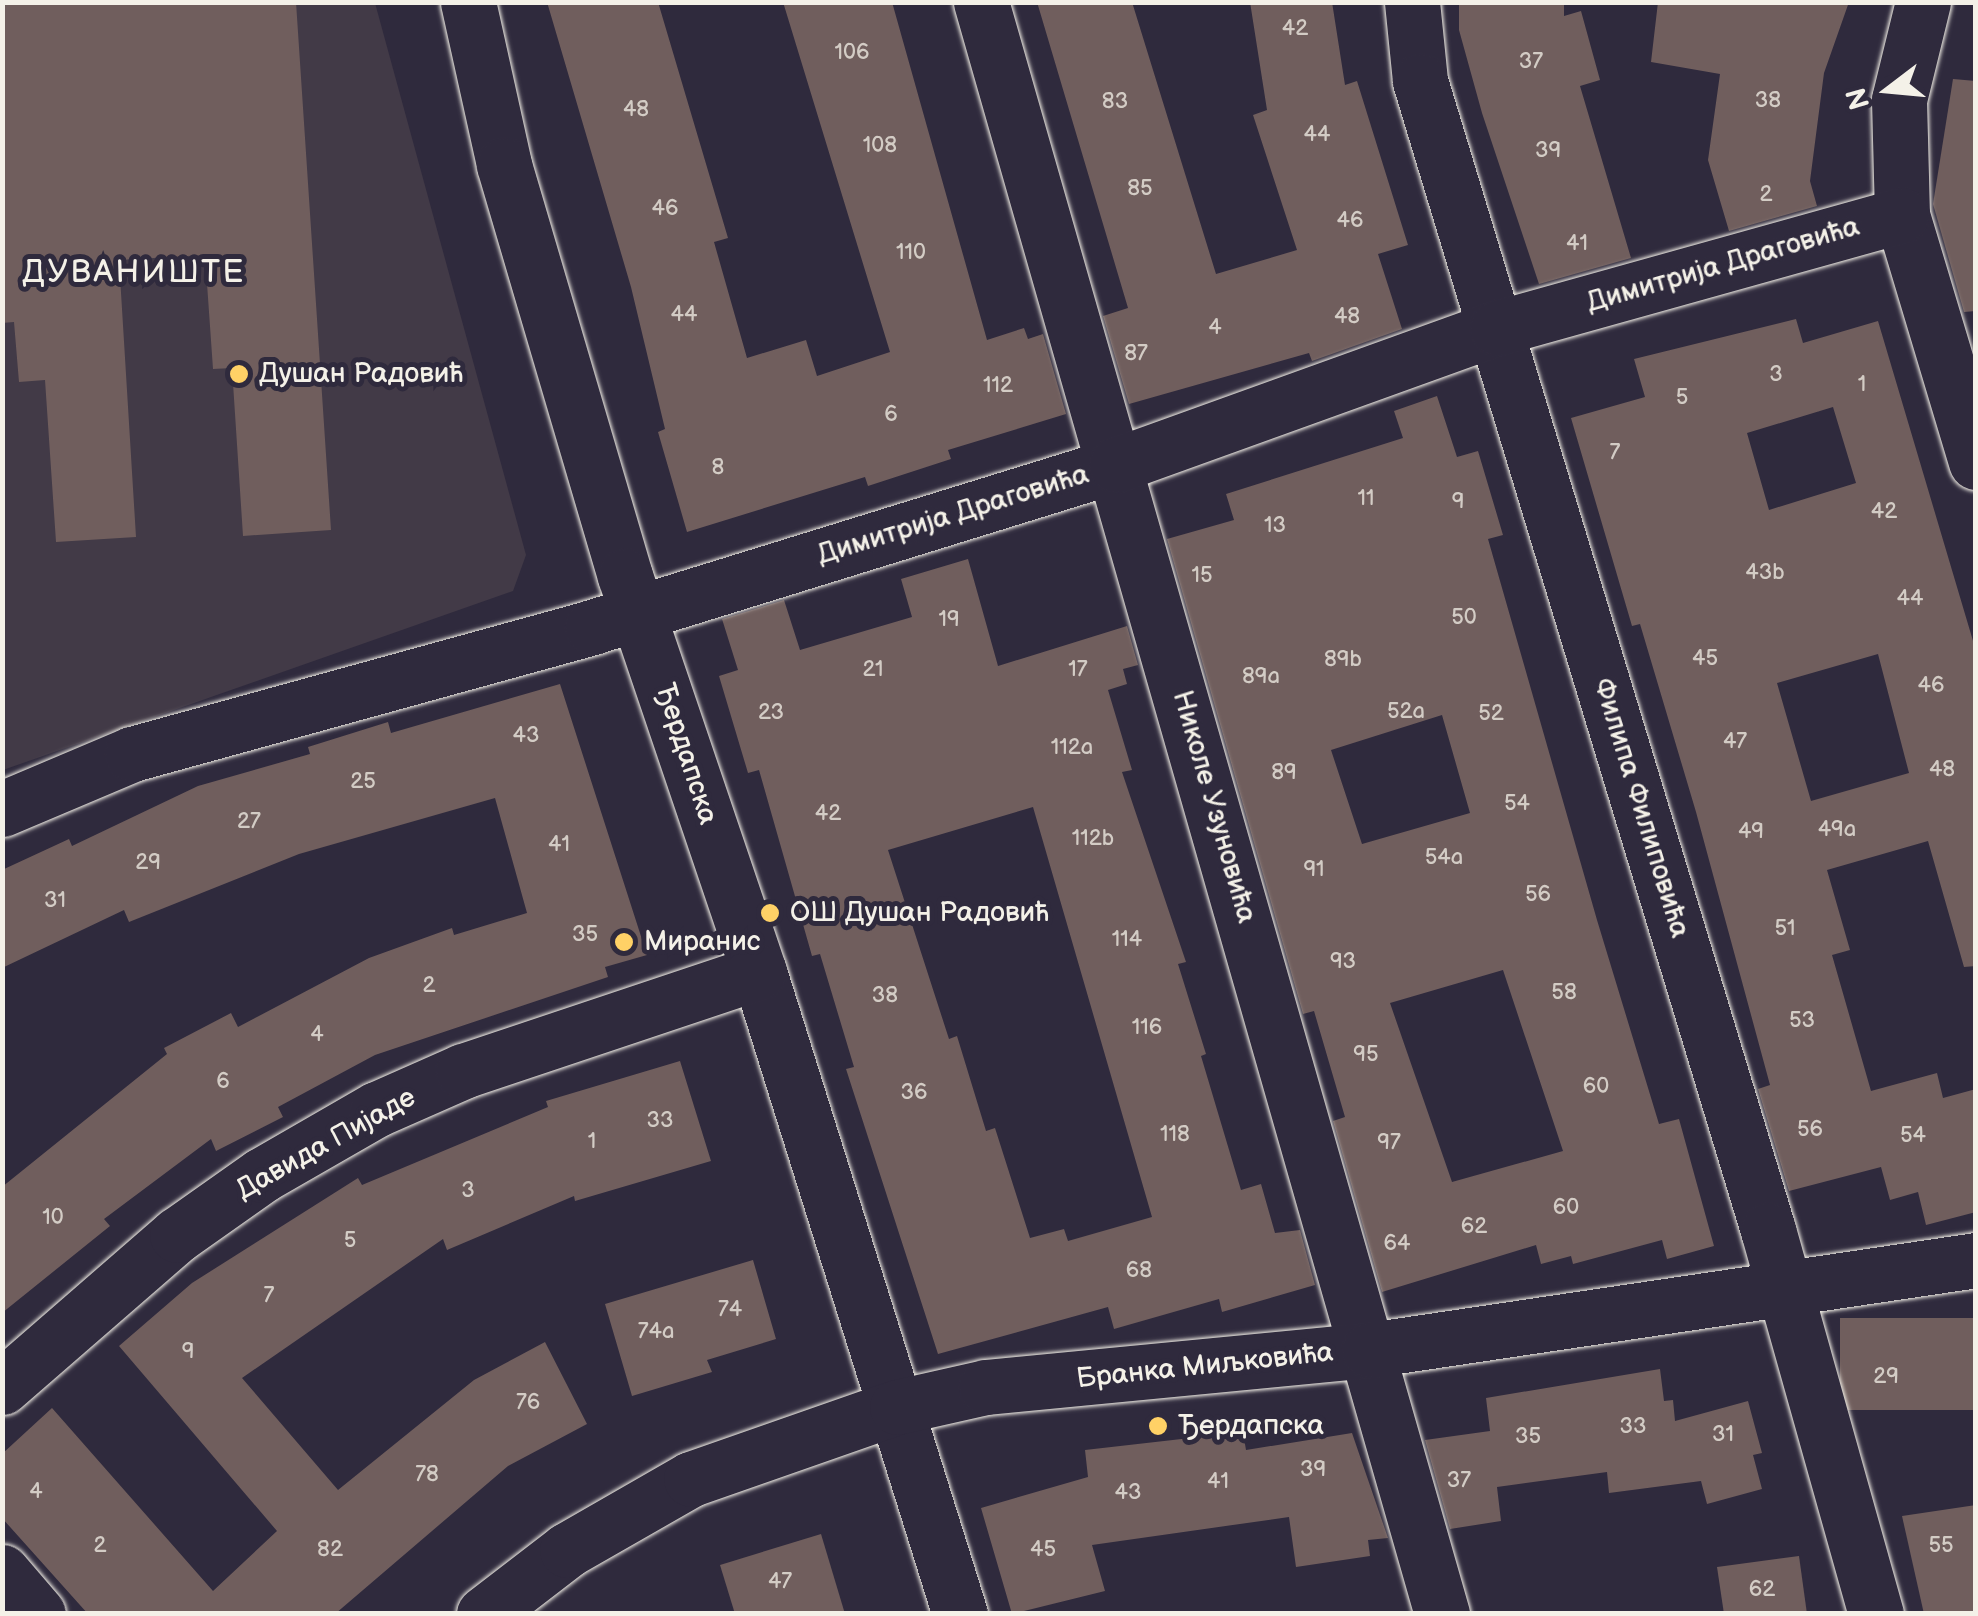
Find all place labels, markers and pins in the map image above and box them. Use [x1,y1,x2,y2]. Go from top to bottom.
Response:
place label: Душан Радовић [259,357,463,391]
marker: Душан Радовић [228,363,250,385]
place label: ОШ Душан Радовић [790,896,1049,930]
marker: ОШ Душан Радовић [759,902,781,924]
place label: Миранис [644,925,761,959]
marker: Миранис [613,931,635,953]
place label: Ђердапска [1178,1409,1324,1443]
marker: Ђердапска [1147,1415,1169,1437]

